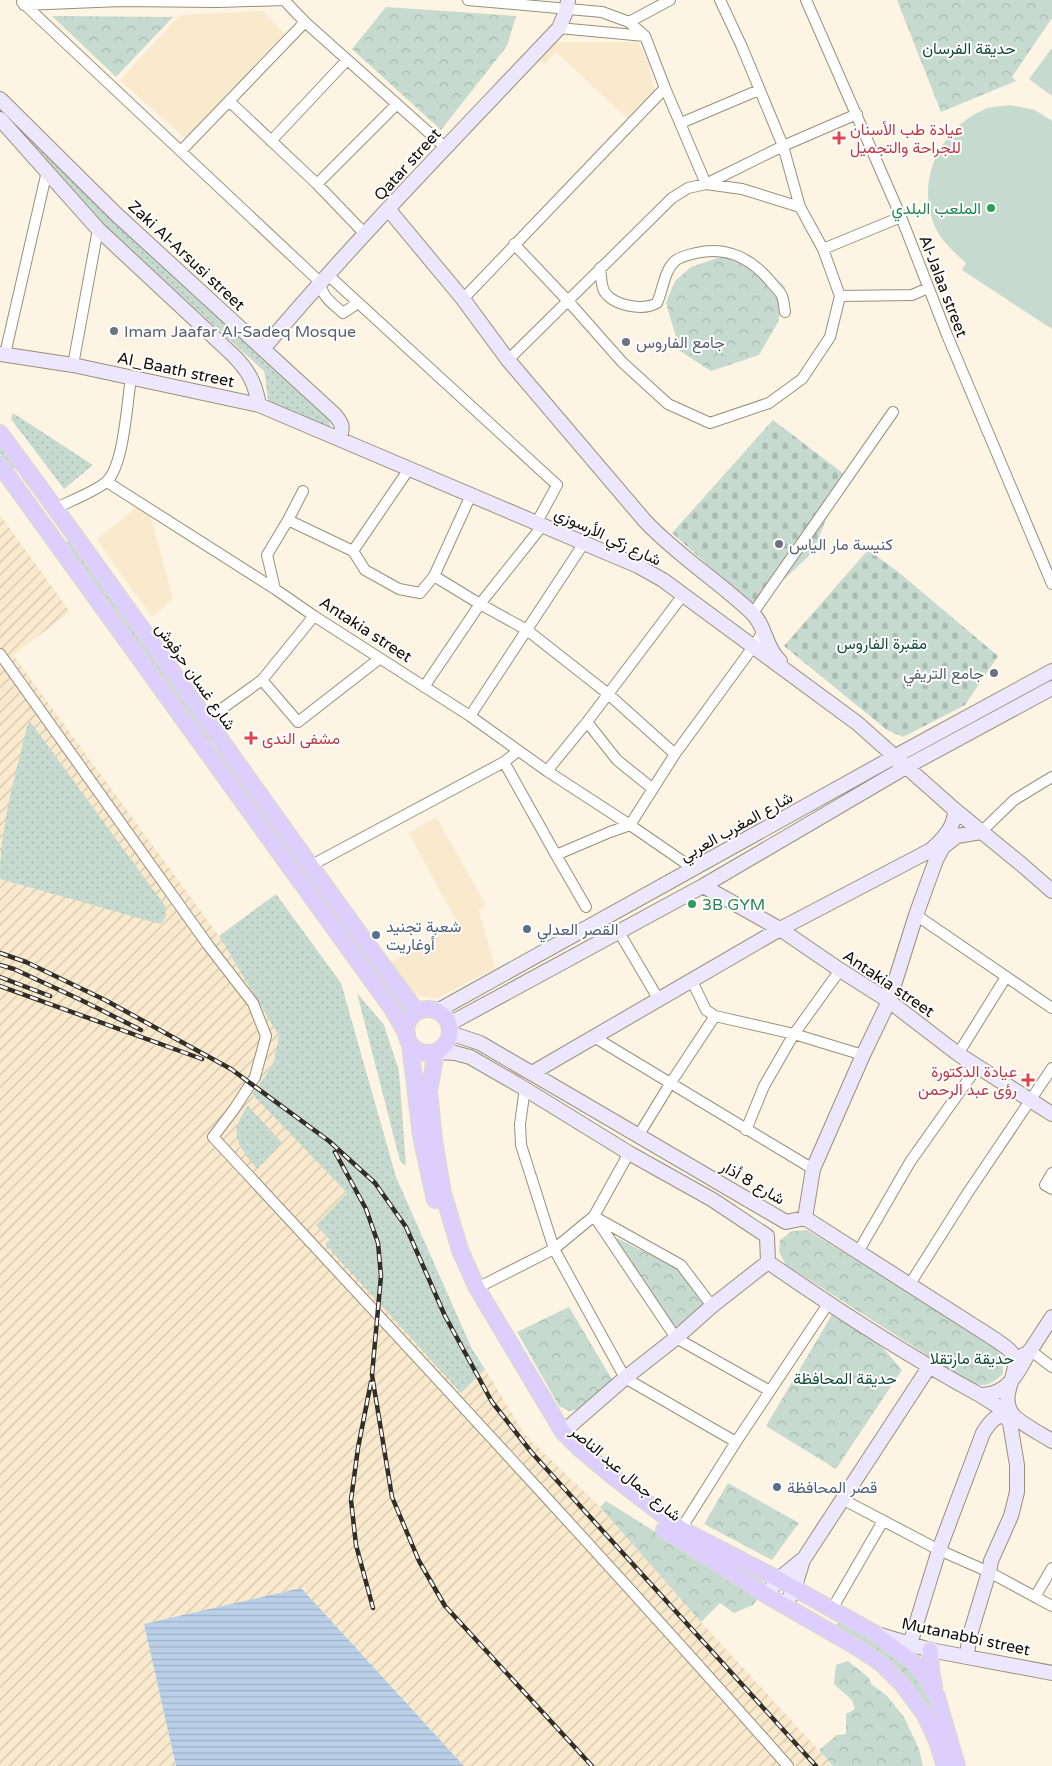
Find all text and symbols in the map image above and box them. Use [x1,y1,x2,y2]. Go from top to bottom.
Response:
park label: حديقة الفرسان [922,39,1016,59]
place label: عيادة طب الأسنان للجراحة والتجميل [850,120,963,158]
street label: Qatar street [370,124,446,205]
marker: عيادة طب الأسنان للجراحة والتجميل [832,131,846,145]
street label: Zaki Al-Arsusi street [124,196,249,315]
place label: الملعب البلدي [891,199,981,222]
marker: الملعب البلدي [985,202,997,214]
street label: Al-Jalaa street [914,232,972,340]
place label: Imam Jaafar Al-Sadeq Mosque [124,322,356,342]
marker: Imam Jaafar Al-Sadeq Mosque [108,325,120,337]
place label: جامع الفاروس [636,333,725,354]
marker: جامع الفاروس [620,336,632,348]
street label: Al_Baath street [115,348,236,392]
street label: شارع زكي الأرسوزي [550,503,664,573]
place label: كنيسة مار الياس [789,535,893,555]
marker: كنيسة مار الياس [773,538,785,550]
street label: Antakia street [315,593,415,667]
street label: شارع غسان حرفوش [150,619,240,735]
park label: مقبرة الفاروس [837,634,927,654]
place label: جامع التريفي [903,664,984,687]
marker: جامع التريفي [988,667,1000,679]
place label: مشفى الندى [262,729,340,749]
marker: مشفى الندى [244,731,258,745]
street label: شارع المغرب العربي [677,788,798,869]
place label: 3B GYM [702,895,765,915]
marker: 3B GYM [686,898,698,910]
place label: شعبة تجنيد أوغاريت [386,917,461,955]
place label: القصر العدلي [537,920,618,943]
marker: القصر العدلي [521,923,533,935]
marker: شعبة تجنيد أوغاريت [370,929,382,941]
street label: Antakia street [839,946,938,1022]
place label: عيادة الدكتورة رؤى عبد الرحمن [918,1062,1017,1100]
marker: عيادة الدكتورة رؤى عبد الرحمن [1021,1073,1035,1087]
street label: شارع 8 أذار [715,1156,788,1210]
park label: حديقة مارتقلا [930,1349,1015,1369]
park label: حديقة المحافظة [793,1369,897,1389]
street label: شارع جمال عبد الناصر [564,1421,685,1527]
place label: قصر المحافظة [787,1478,877,1498]
marker: قصر المحافظة [771,1481,783,1493]
street label: Mutanabbi street [900,1614,1032,1660]

